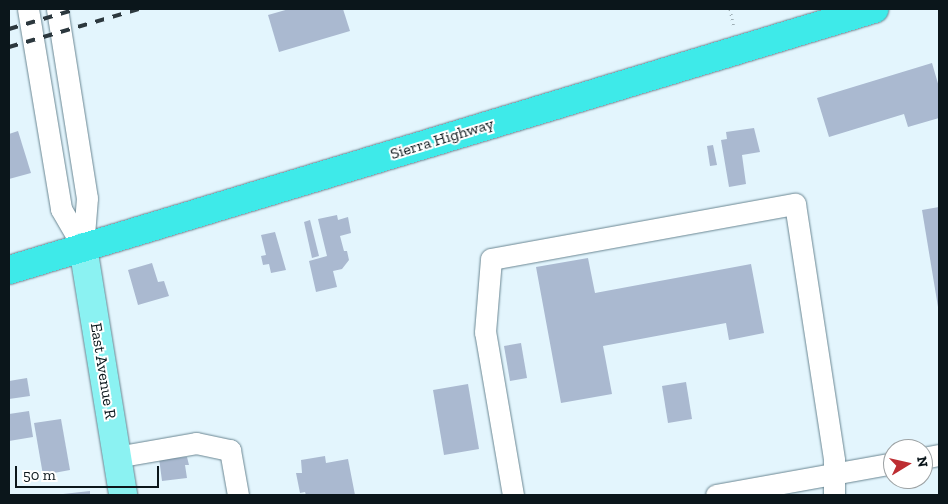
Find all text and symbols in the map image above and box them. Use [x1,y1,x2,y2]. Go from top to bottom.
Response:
street label: Sierra Highway [388,114,496,164]
street label: East Avenue R [86,321,120,421]
north arrow [883,439,933,489]
text: N [913,455,932,468]
scale bar [18,456,161,488]
text: 50 m [23,466,56,484]

